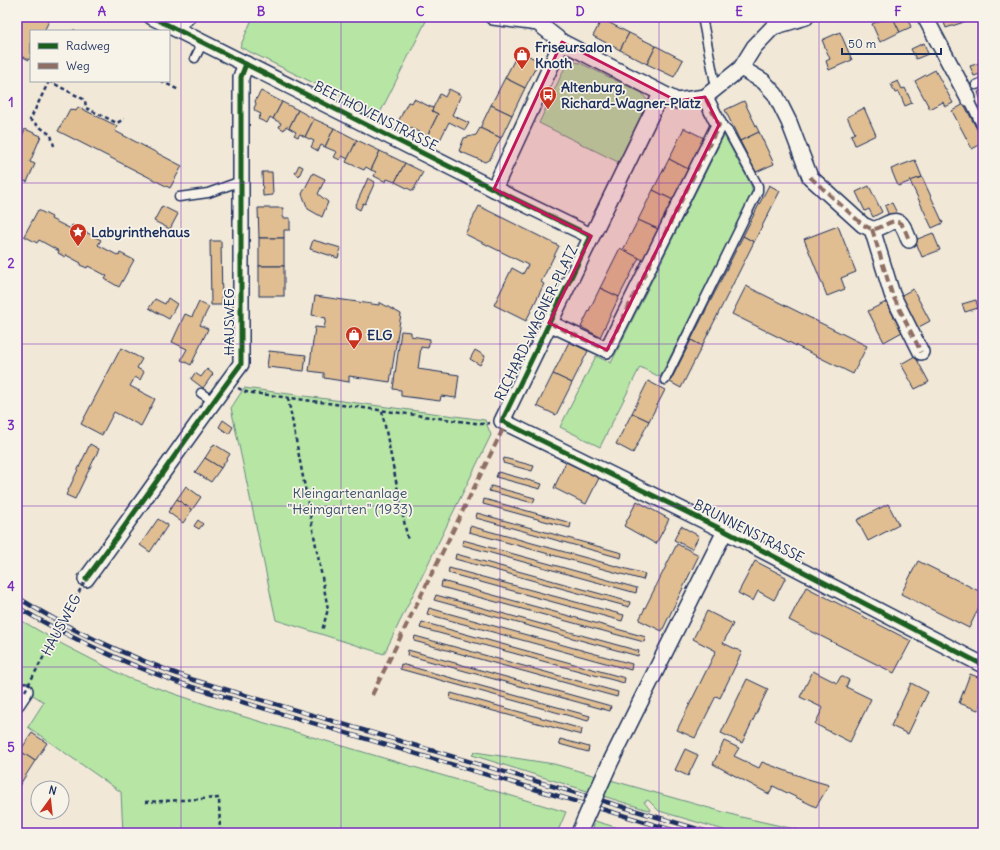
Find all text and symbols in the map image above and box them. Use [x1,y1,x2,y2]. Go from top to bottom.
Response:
text: A [98,3,107,20]
text: B [257,3,266,20]
text: C [416,3,425,20]
text: D [575,3,585,20]
text: E [735,3,743,20]
text: F [894,3,902,20]
legend [30,30,170,82]
scale bar [842,30,941,56]
text: 50 m [848,36,877,51]
text: Radweg [66,38,110,53]
place label: Friseursalon Knoth [535,38,612,72]
shop icon: Friseursalon Knoth [512,45,532,70]
text: Weg [66,58,90,73]
street label: BEETHOVENSTRASSE [311,77,441,155]
place label: Altenburg, Richard-Wagner-Platz [561,78,701,112]
bus stop icon: Altenburg, Richard-Wagner-Platz [538,85,558,110]
text: 1 [8,94,14,111]
place icon: Labyrinthehaus [68,222,88,247]
place label: Labyrinthehaus [91,223,191,241]
street label: RICHARD-WAGNER-PLATZ [490,242,582,404]
text: 2 [7,255,15,272]
street label: HAUSWEG [220,288,238,356]
shop icon: ELG [344,325,364,350]
place label: ELG [367,326,392,344]
text: 3 [7,417,15,434]
park label: Kleingartenanlage "Heimgarten" (1933) [287,484,413,518]
street label: BRUNNENSTRASSE [691,495,807,567]
text: 4 [7,578,15,595]
street label: HAUSWEG [37,591,85,659]
text: 5 [7,739,15,756]
north arrow [30,780,70,820]
text: N [47,783,58,798]

